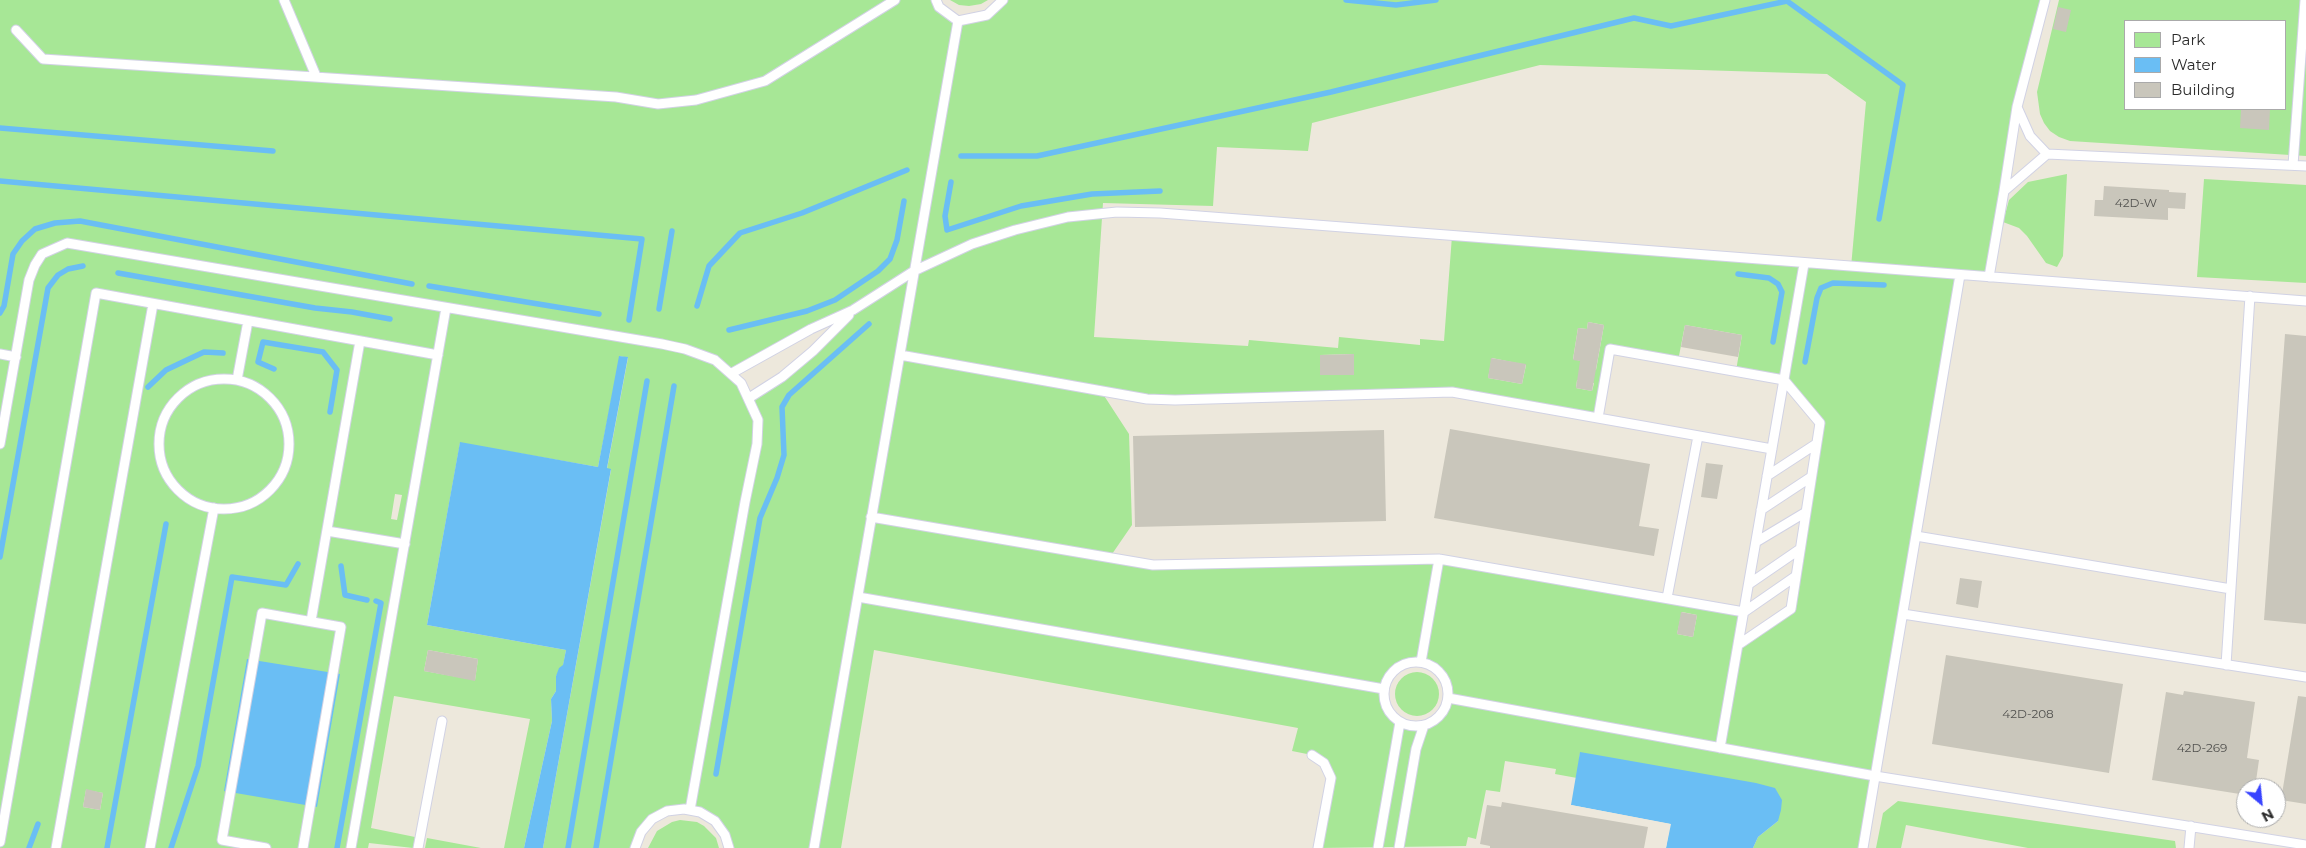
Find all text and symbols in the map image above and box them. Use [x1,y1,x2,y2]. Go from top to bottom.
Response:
legend [2124,20,2286,110]
text: Park [2171,30,2205,49]
text: Water [2171,55,2217,74]
text: Building [2171,80,2235,99]
house number: 42D-W [2115,196,2157,210]
house number: 42D-208 [2002,707,2054,721]
house number: 42D-269 [2177,741,2227,755]
north arrow [2236,778,2286,828]
text: N [2258,805,2277,826]

